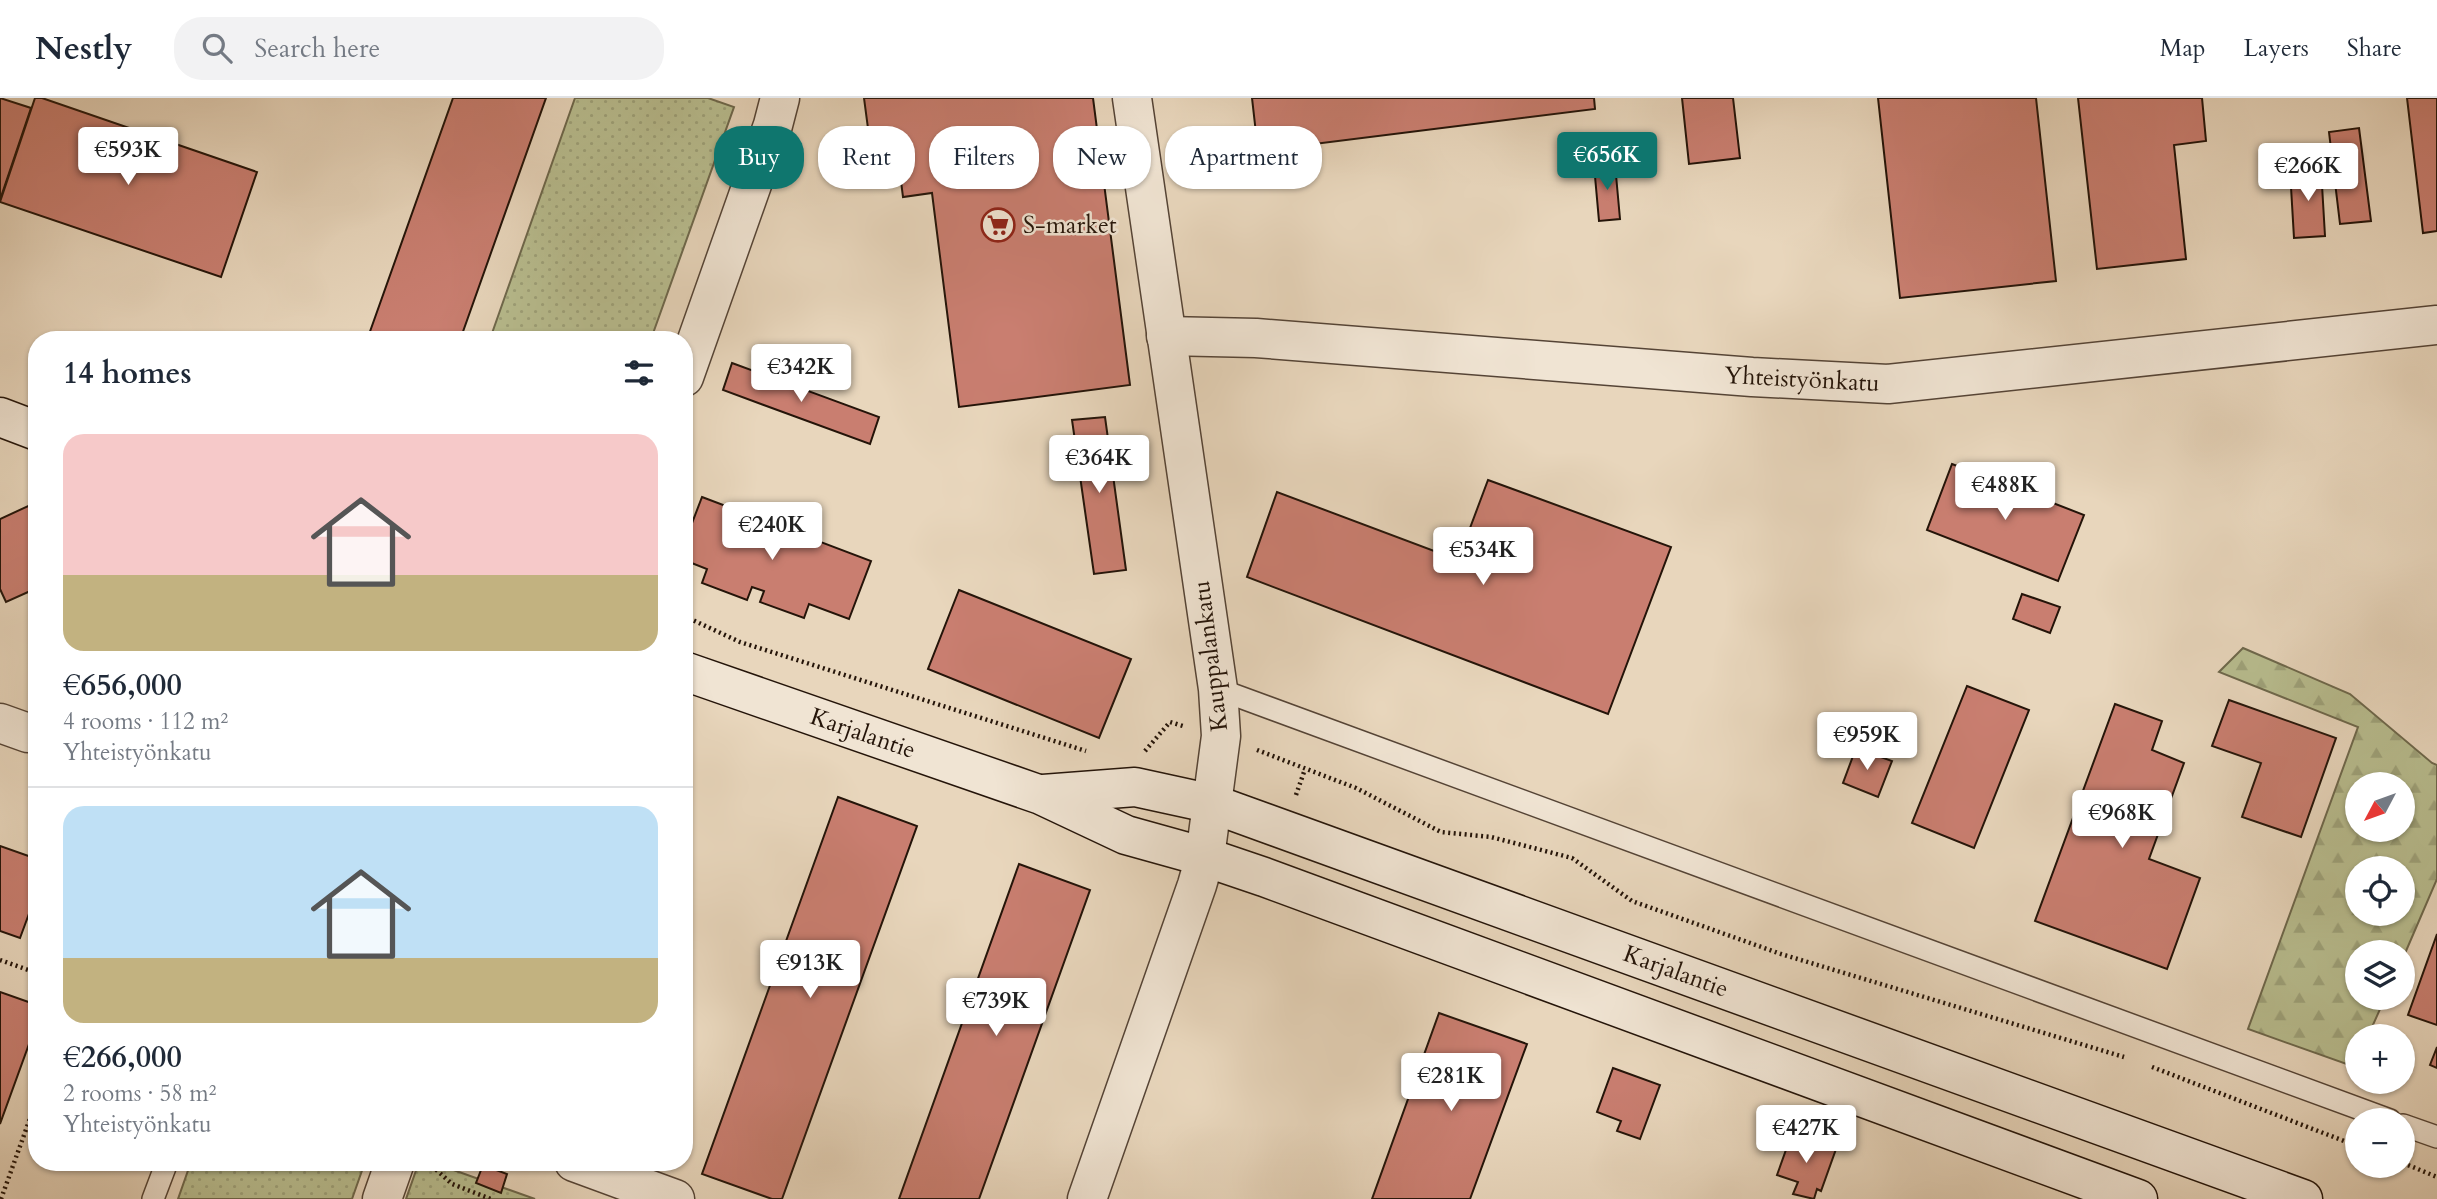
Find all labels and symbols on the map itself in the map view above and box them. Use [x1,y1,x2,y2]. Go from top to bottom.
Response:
pin: €593K [79,127,177,187]
pin: €656K [1558,132,1656,192]
pin: €266K [2259,144,2357,203]
supermarket icon: S-market [979,206,1017,244]
place label: S-market [1023,209,1117,242]
pin: €342K [752,344,850,404]
street label: Yhteistyönkatu [1724,359,1880,400]
pin: €364K [1050,436,1148,495]
pin: €488K [1956,462,2054,522]
pin: €240K [723,503,821,562]
pin: €534K [1434,528,1532,587]
street label: Kauppalankatu [1185,579,1236,733]
street label: Karjalantie [806,700,920,767]
pin: €959K [1818,712,1916,772]
north arrow [2345,772,2415,842]
pin: €968K [2073,790,2171,850]
street label: Karjalantie [1619,937,1733,1006]
pin: €913K [761,940,859,1000]
pin: €739K [947,978,1045,1038]
pin: €281K [1402,1054,1500,1113]
pin: €427K [1757,1105,1855,1165]

